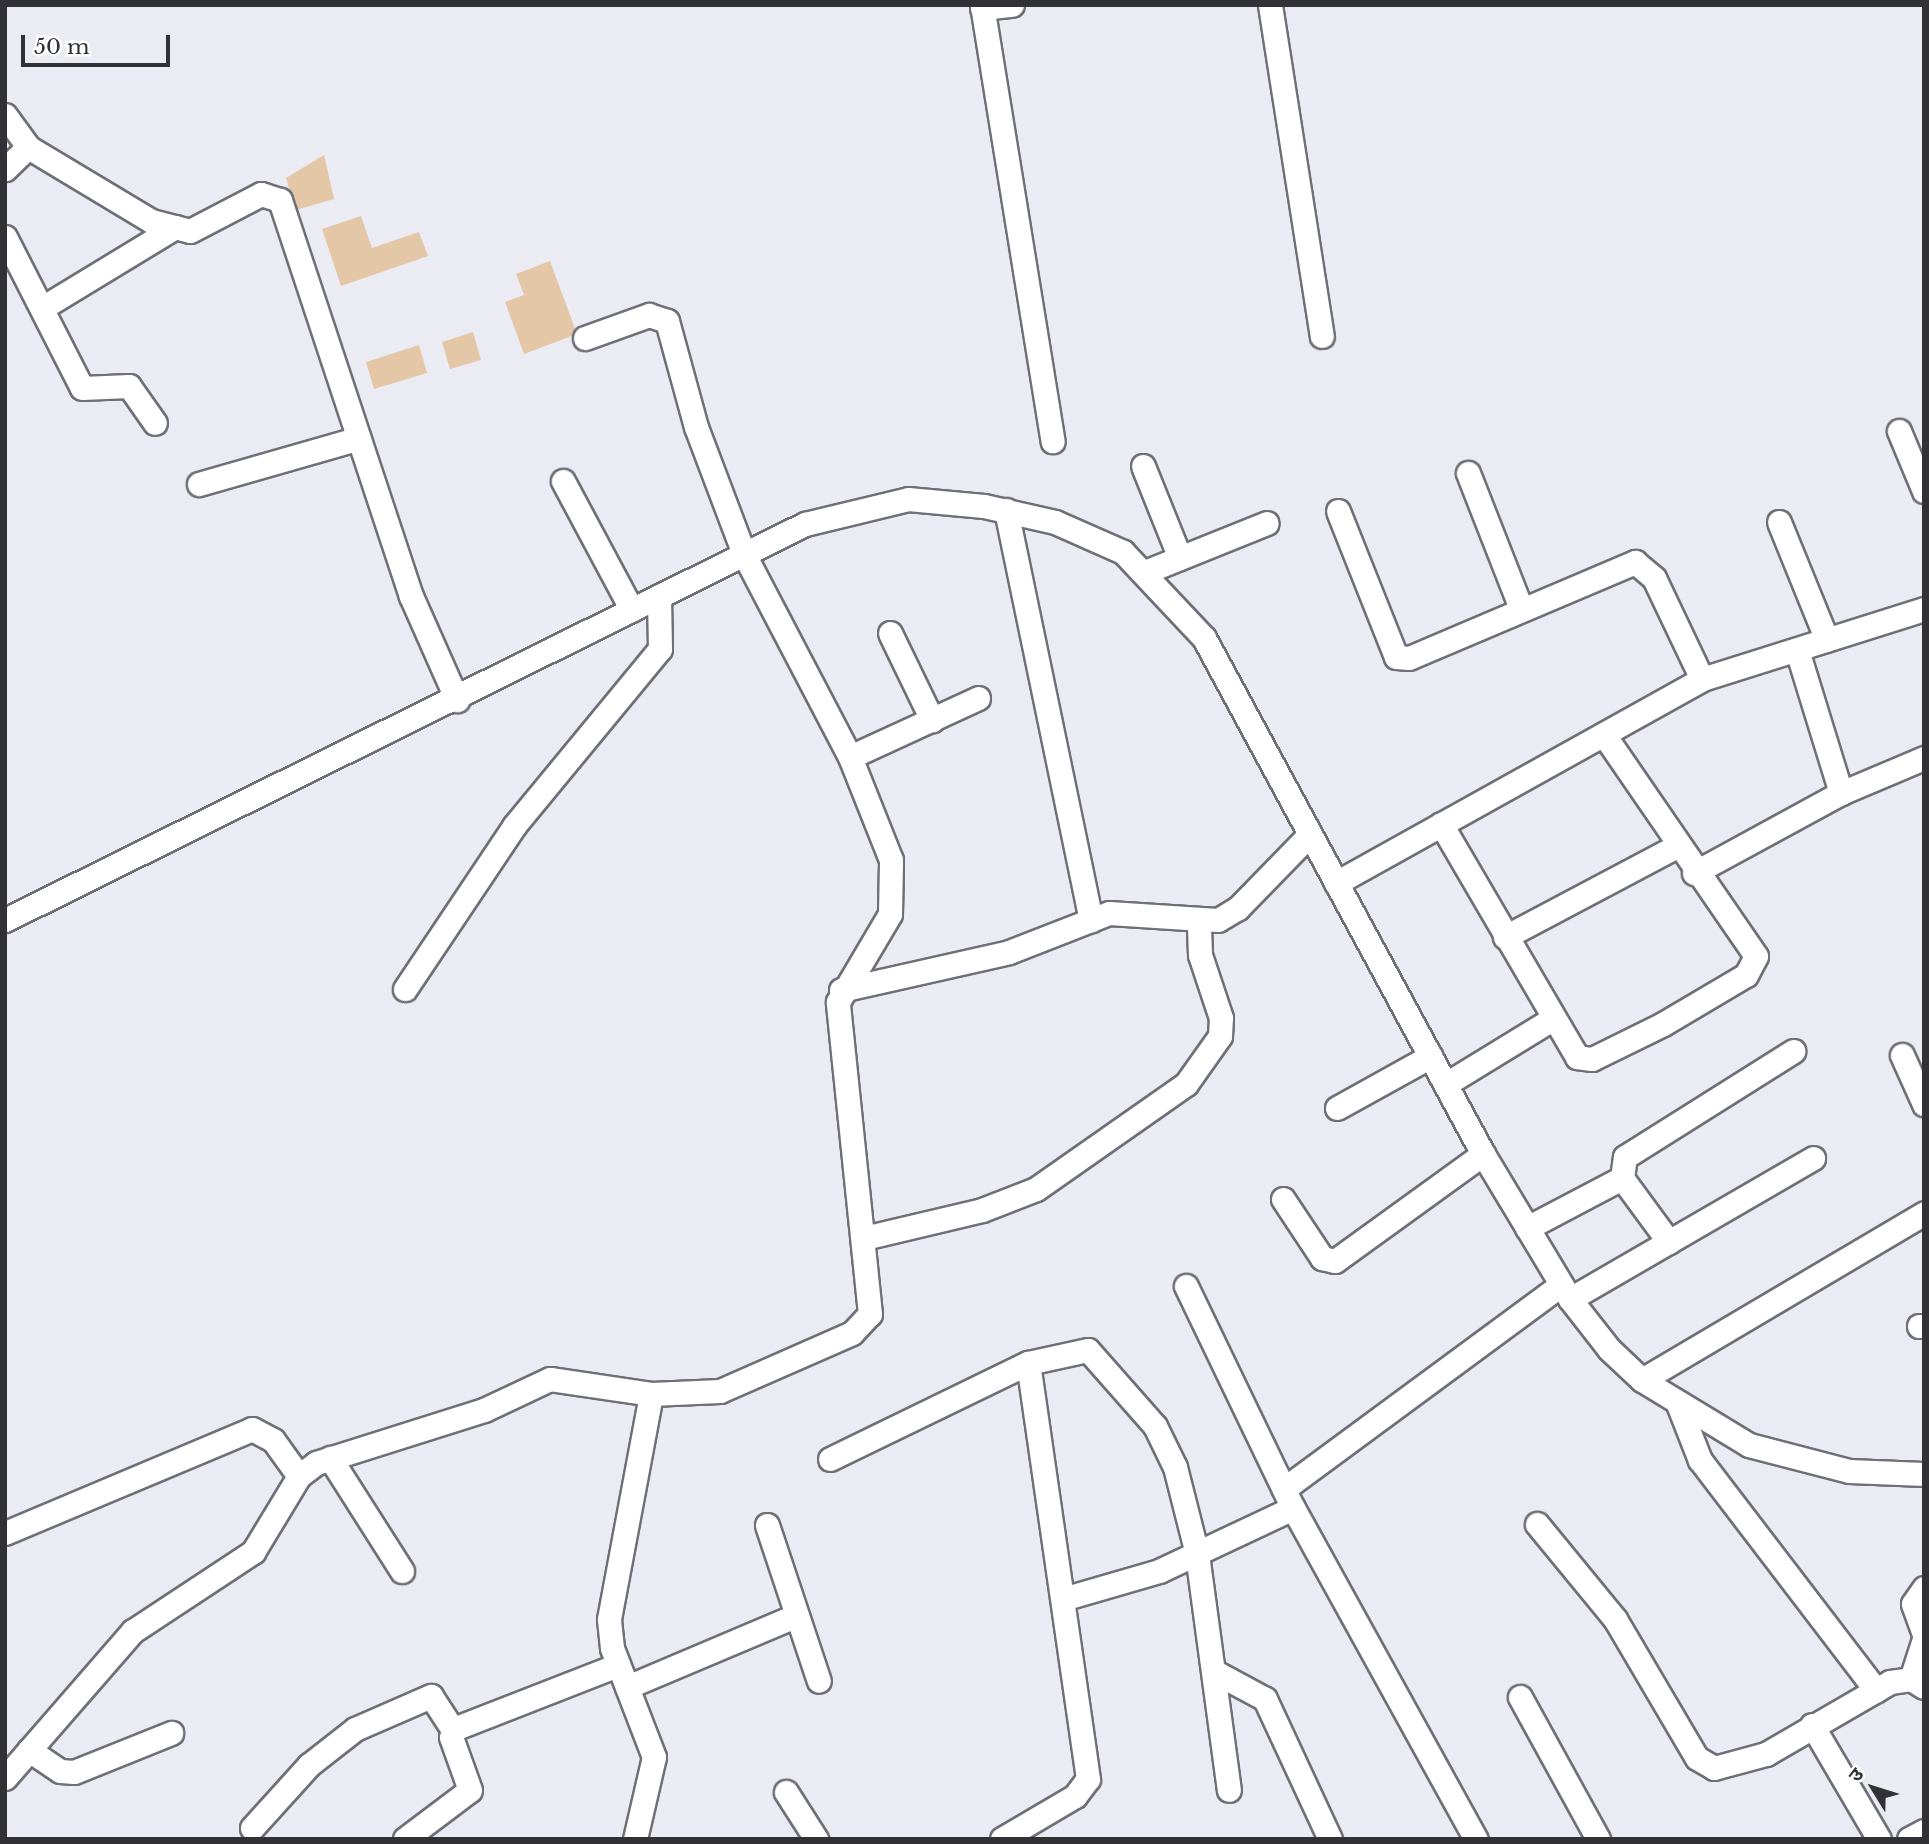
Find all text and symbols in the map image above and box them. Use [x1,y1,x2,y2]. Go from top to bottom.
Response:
scale bar [24,21,173,65]
text: 50 m [34,34,89,60]
north arrow [1838,1753,1908,1823]
text: उ [1844,1763,1869,1786]

